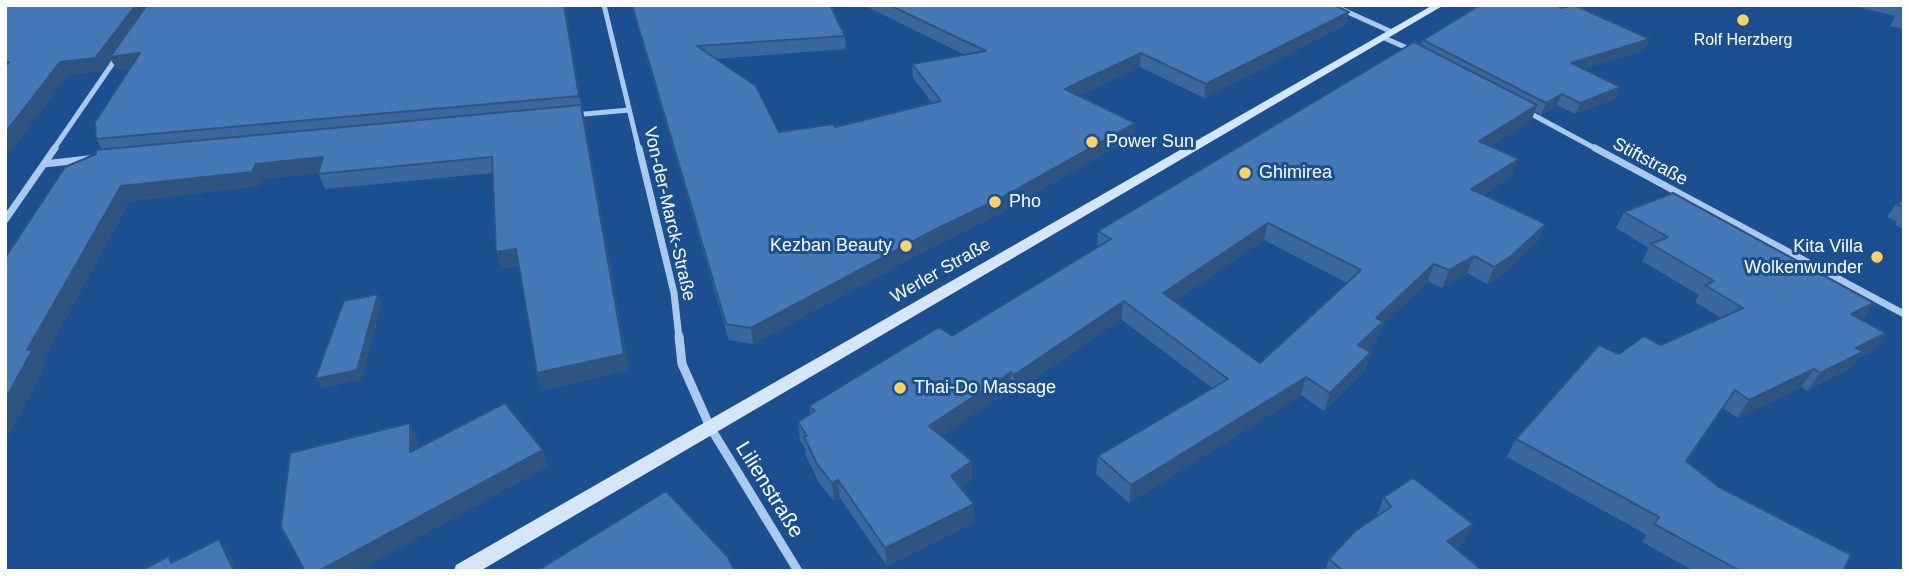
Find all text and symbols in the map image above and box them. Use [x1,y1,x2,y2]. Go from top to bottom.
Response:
marker: Rolf Herzberg [1735,12,1751,28]
place label: Rolf Herzberg [1694,31,1792,51]
street label: Von-der-Marck-Straße [638,125,700,303]
place label: Power Sun [1106,131,1194,153]
street label: Stiftstraße [1609,133,1691,191]
marker: Power Sun [1084,134,1100,150]
place label: Ghimirea [1259,162,1332,184]
marker: Ghimirea [1237,165,1253,181]
place label: Pho [1009,191,1041,213]
marker: Pho [987,194,1003,210]
street label: Werler Straße [887,234,995,308]
place label: Kezban Beauty [770,235,892,257]
place label: Kita Villa Wolkenwunder [1744,236,1863,278]
marker: Kezban Beauty [898,238,914,254]
marker: Kita Villa Wolkenwunder [1869,249,1885,265]
place label: Thai-Do Massage [914,377,1056,399]
marker: Thai-Do Massage [892,380,908,396]
street label: Lilienstraße [730,437,808,543]

